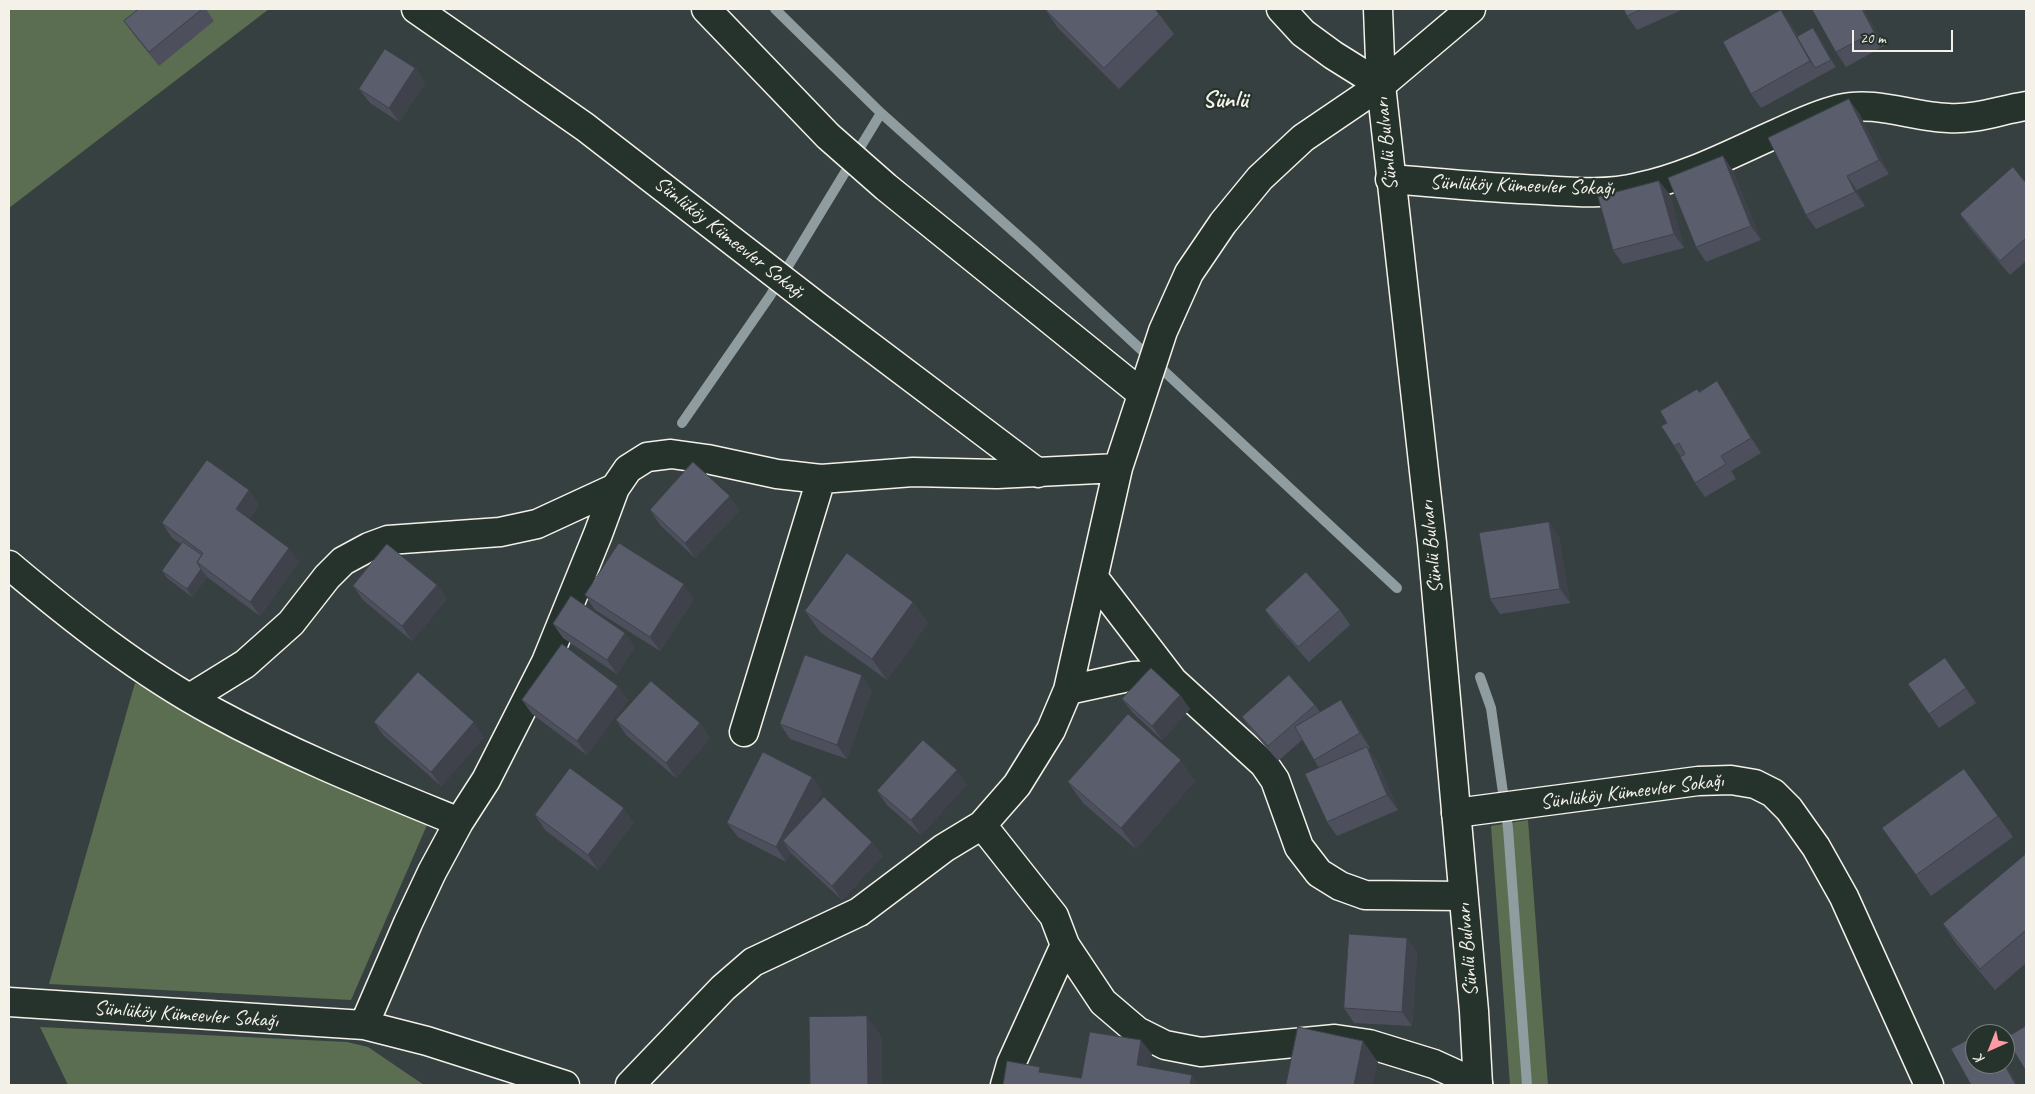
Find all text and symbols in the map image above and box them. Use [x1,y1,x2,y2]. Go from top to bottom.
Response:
scale bar [1855,20,1956,52]
text: 20 m [1860,29,1886,48]
district label: Sünlü [1203,87,1247,115]
street label: Sünlü Bulvarı [1370,96,1404,192]
street label: Sünlüköy Kümeevler Sokağı [1429,170,1615,202]
street label: Sünlüköy Kümeevler Sokağı [649,171,809,305]
street label: Sünlü Bulvarı [1415,499,1449,595]
street label: Sünlüköy Kümeevler Sokağı [1539,768,1725,816]
street label: Sünlü Bulvarı [1451,903,1485,997]
street label: Sünlüköy Kümeevler Sokağı [93,996,279,1034]
north arrow [1965,1024,2015,1074]
text: K [1971,1051,1988,1068]

